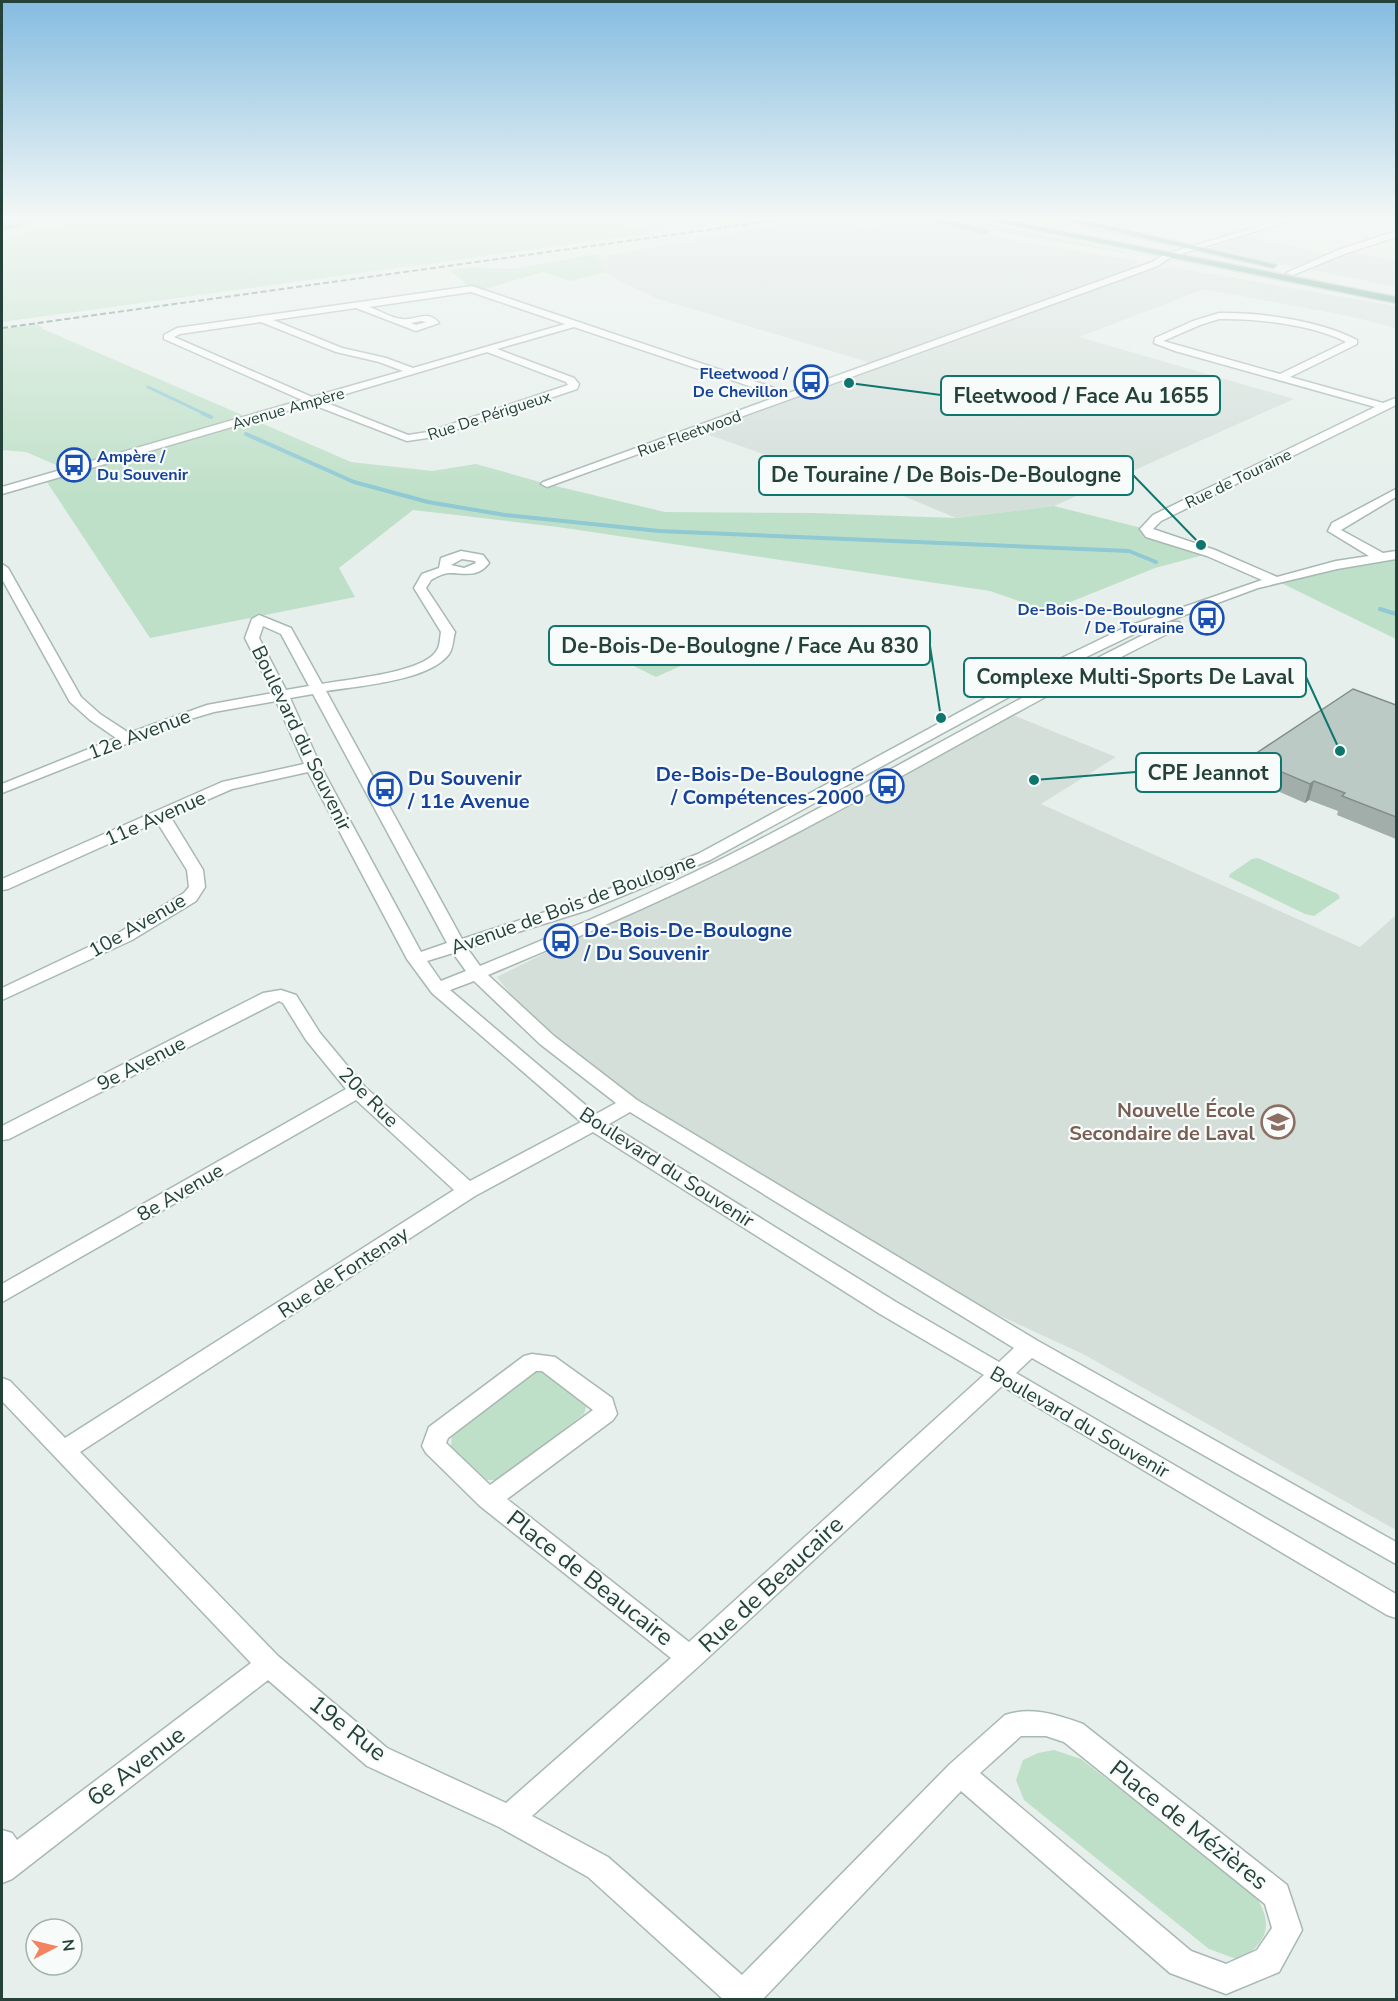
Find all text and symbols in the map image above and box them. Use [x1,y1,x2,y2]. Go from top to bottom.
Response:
place label: Fleetwood / De Chevillon [693,363,789,403]
bus stop icon: Fleetwood / De Chevillon [793,364,829,400]
callout: Fleetwood / Face Au 1655 [941,376,1220,415]
street label: Avenue Ampère [230,382,347,436]
text: Fleetwood / Face Au 1655 [953,382,1209,410]
street label: Rue De Périgueux [425,385,555,446]
street label: Rue Fleetwood [634,405,744,463]
street label: Rue de Touraine [1181,444,1295,514]
place label: Ampère / Du Souvenir [97,446,189,486]
bus stop icon: Ampère / Du Souvenir [56,447,92,483]
callout: De Touraine / De Bois-De-Boulogne [759,456,1133,495]
text: De Touraine / De Bois-De-Boulogne [771,461,1121,489]
place label: De-Bois-De-Boulogne / De Touraine [1017,599,1184,639]
bus stop icon: De-Bois-De-Boulogne / De Touraine [1189,600,1225,636]
callout: De-Bois-De-Boulogne / Face Au 830 [549,626,930,665]
text: De-Bois-De-Boulogne / Face Au 830 [561,632,919,660]
street label: Boulevard du Souvenir [245,641,358,836]
callout: Complexe Multi-Sports De Laval [964,658,1306,697]
text: Complexe Multi-Sports De Laval [976,663,1294,691]
street label: 12e Avenue [84,703,194,766]
callout: CPE Jeannot [1136,753,1281,792]
text: CPE Jeannot [1147,759,1269,787]
place label: De-Bois-De-Boulogne / Compétences-2000 [656,761,864,811]
place label: Du Souvenir / 11e Avenue [407,765,530,815]
bus stop icon: De-Bois-De-Boulogne / Compétences-2000 [869,768,905,804]
bus stop icon: Du Souvenir / 11e Avenue [367,771,403,807]
street label: 11e Avenue [100,784,210,853]
street label: Avenue de Bois de Boulogne [447,848,699,961]
street label: 10e Avenue [84,887,191,964]
place label: De-Bois-De-Boulogne / Du Souvenir [583,917,792,967]
bus stop icon: De-Bois-De-Boulogne / Du Souvenir [543,923,579,959]
street label: 9e Avenue [92,1030,190,1097]
street label: 20e Rue [333,1061,405,1133]
place label: Nouvelle École Secondaire de Laval [1069,1097,1256,1147]
street label: Boulevard du Souvenir [574,1101,759,1234]
school or university icon: Nouvelle École Secondaire de Laval [1260,1104,1296,1140]
street label: 8e Avenue [132,1157,229,1228]
street label: Rue de Fontenay [273,1220,414,1325]
street label: Boulevard du Souvenir [985,1360,1175,1485]
street label: Place de Beaucaire [500,1503,680,1653]
street label: Rue de Beaucaire [692,1509,850,1659]
street label: 19e Rue [303,1688,393,1768]
street label: 6e Avenue [80,1719,192,1813]
street label: Place de Mézières [1103,1753,1275,1897]
north arrow [24,1917,84,1977]
text: N [56,1938,80,1953]

